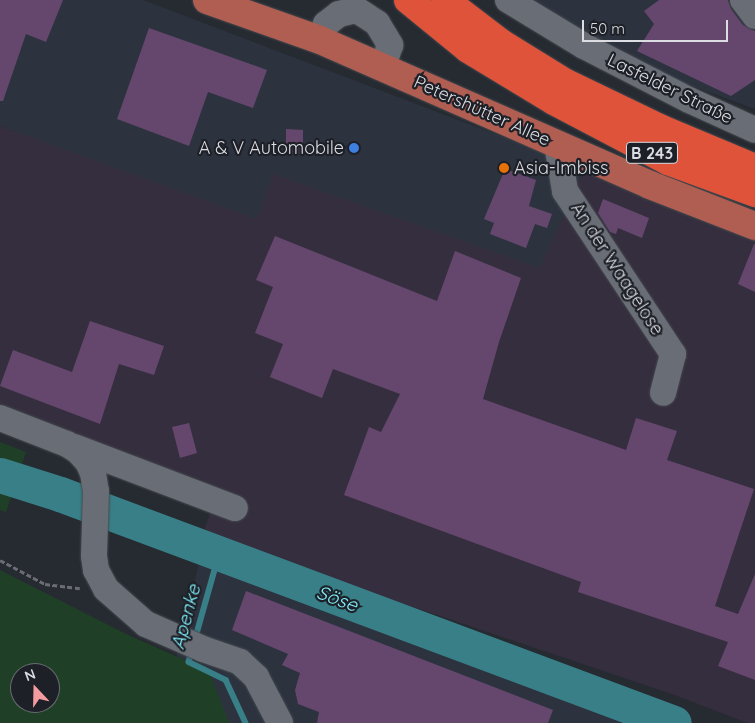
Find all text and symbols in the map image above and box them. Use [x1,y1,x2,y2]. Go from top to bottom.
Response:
scale bar [585,10,731,42]
text: 50 m [590,19,625,38]
street label: Lasfelder Straße [604,49,736,129]
street label: Petershütter Allee [410,71,554,151]
place label: A & V Automobile [199,137,344,159]
road number: B 243 [626,140,678,167]
marker: A & V Automobile [348,142,360,154]
place label: Asia-Imbiss [514,157,608,179]
marker: Asia-Imbiss [498,162,510,174]
street label: An der Waagelose [566,199,668,339]
water label: Söse [313,581,361,617]
water label: Apenke [166,582,206,652]
north arrow [10,663,60,713]
text: N [22,665,38,685]

